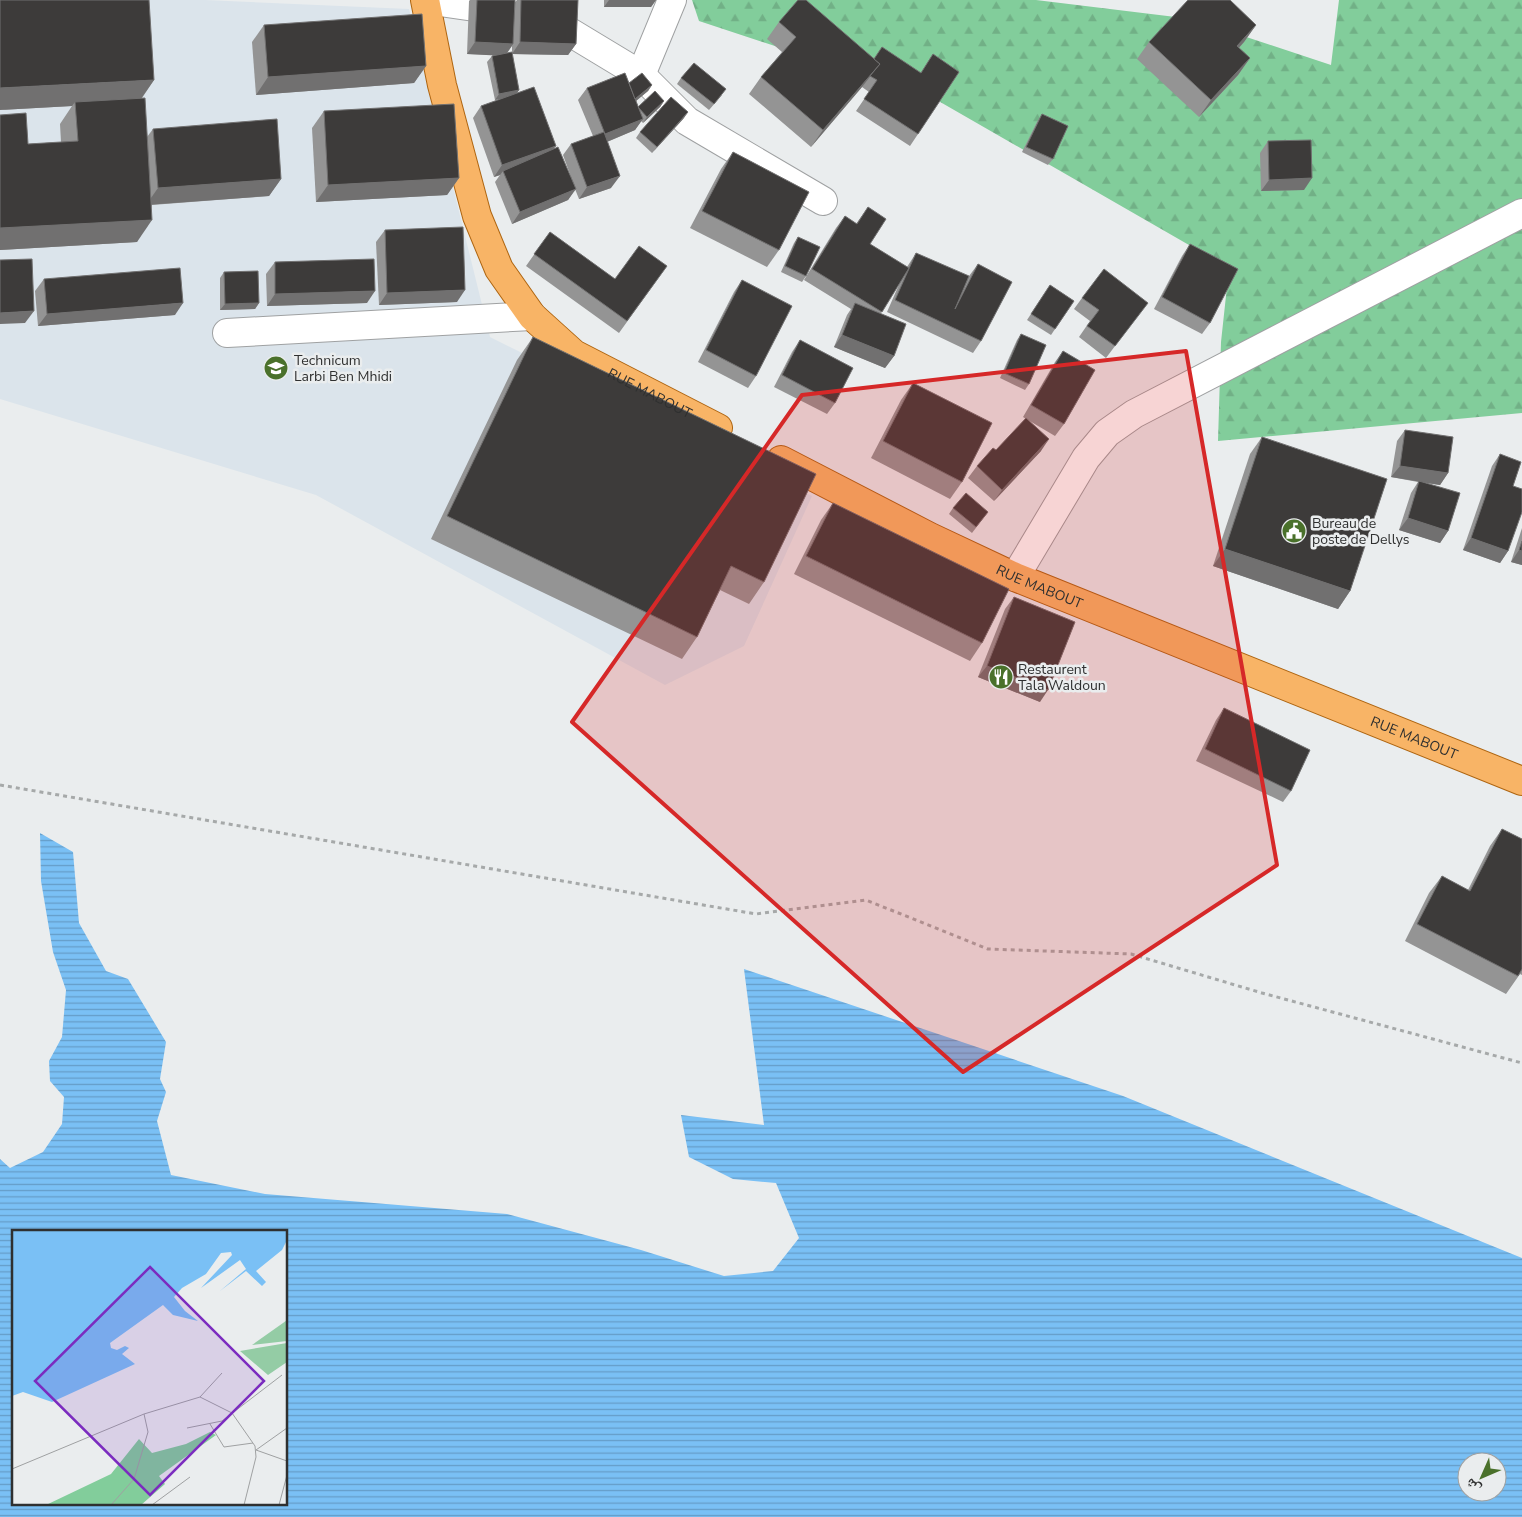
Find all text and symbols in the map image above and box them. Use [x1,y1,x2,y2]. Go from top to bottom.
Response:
place label: Technicum Larbi Ben Mhidi [294,351,392,386]
school or university icon: Technicum Larbi Ben Mhidi [263,355,289,381]
street label: RUE MABOUT [604,363,696,423]
place label: Bureau de poste de Dellys [1312,514,1410,549]
public building icon: Bureau de poste de Dellys [1281,518,1307,544]
street label: RUE MABOUT [993,560,1086,613]
place label: Restaurent Tala Waldoun [1018,660,1106,695]
restaurant icon: Restaurent Tala Waldoun [988,664,1014,690]
street label: RUE MABOUT [1368,712,1461,764]
inset map [12,1230,288,1504]
north arrow [1457,1452,1507,1502]
text: ش [1461,1474,1485,1498]

